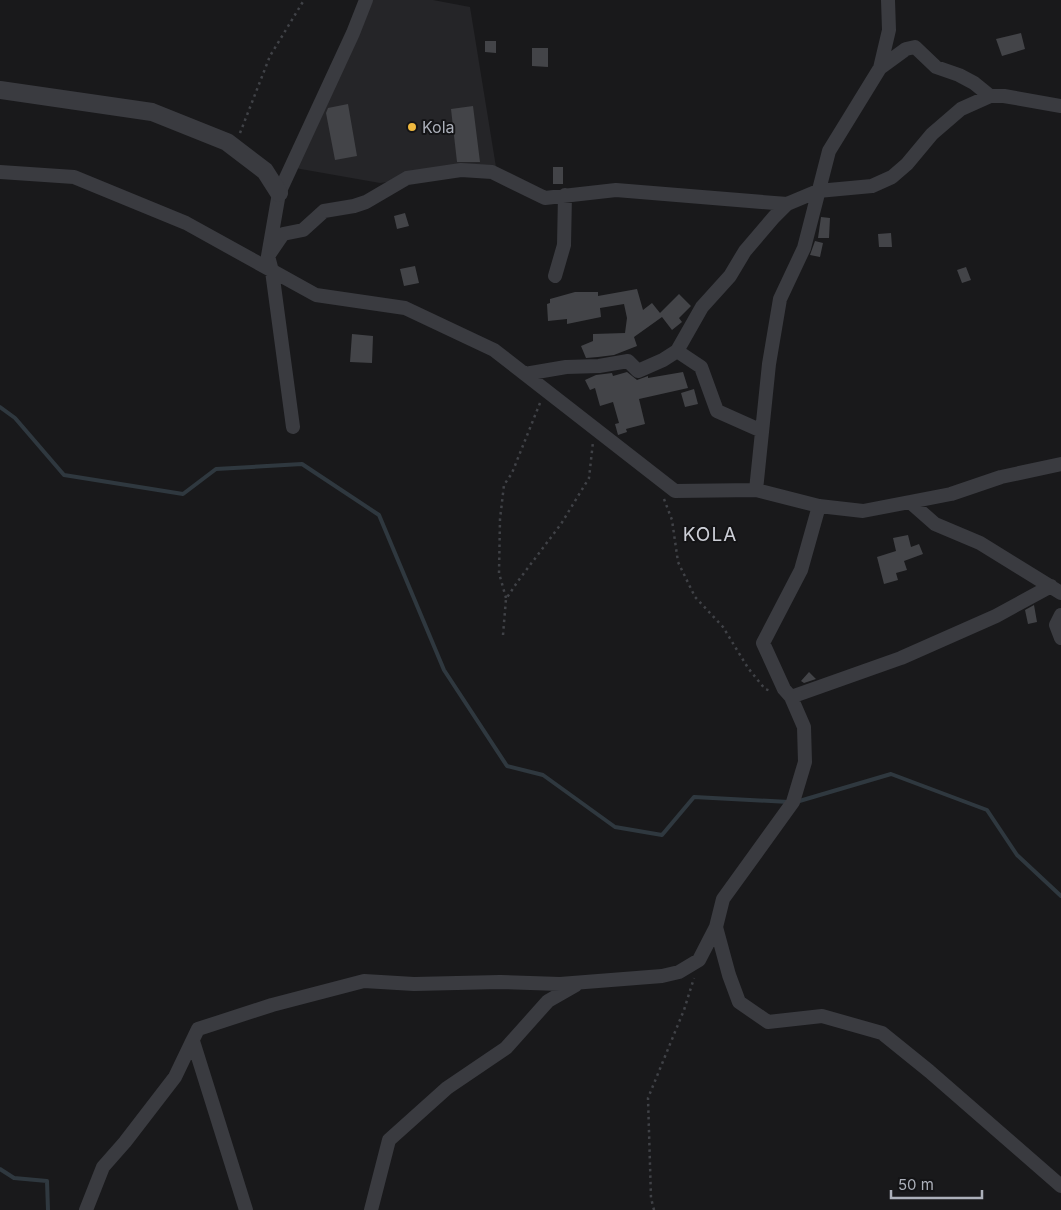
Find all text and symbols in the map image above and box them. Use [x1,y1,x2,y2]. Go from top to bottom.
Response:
place label: Kola [422,117,455,137]
marker: Kola [406,121,418,133]
district label: KOLA [683,523,737,546]
scale bar [891,1168,982,1200]
text: 50 m [898,1175,934,1194]

